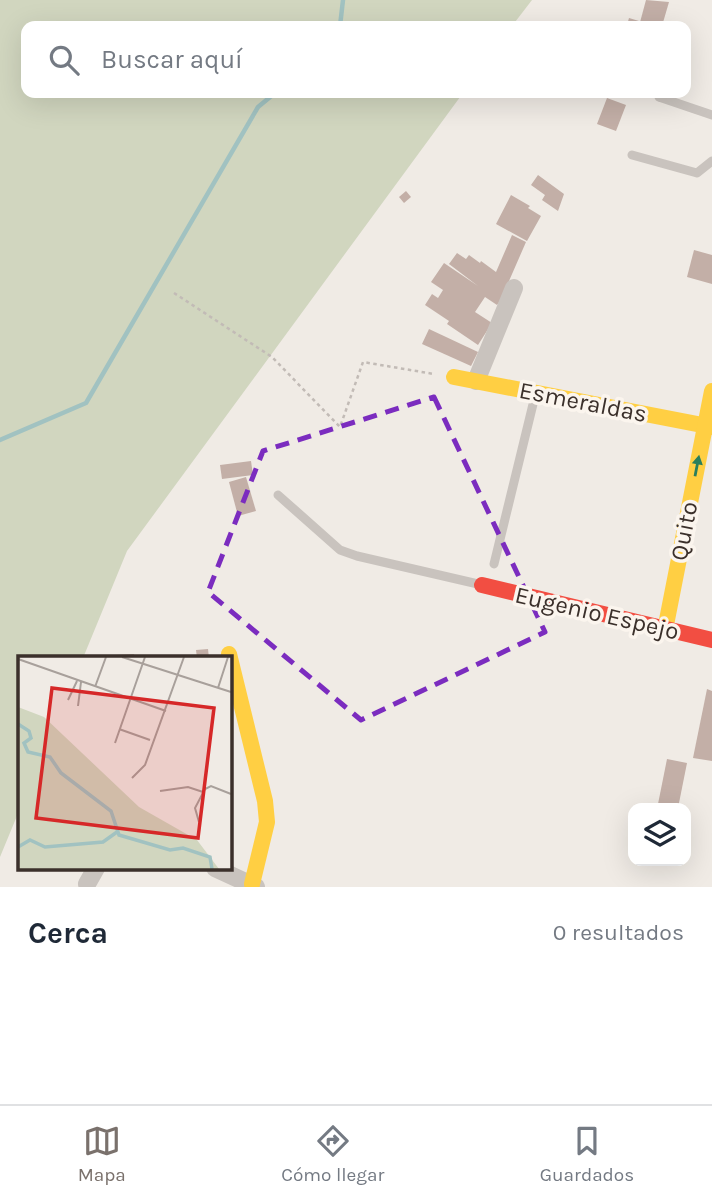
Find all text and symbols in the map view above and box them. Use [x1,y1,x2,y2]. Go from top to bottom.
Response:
search box [21,21,691,98]
icon: search [45,41,83,79]
text: Buscar aquí [101,44,243,75]
street label: Esmeraldas [517,376,649,428]
one-way arrow [691,455,702,477]
street label: Quito [665,499,703,563]
street label: Eugenio Espejo [512,581,682,645]
inset map [18,656,231,870]
map controls [628,803,691,866]
button: layers [628,803,691,866]
text: Cerca [28,915,108,951]
text: 0 resultados [553,919,684,946]
tab: Mapa [78,1122,126,1186]
tab: Cómo llegar [281,1122,384,1186]
tab: Guardados [540,1122,634,1186]

